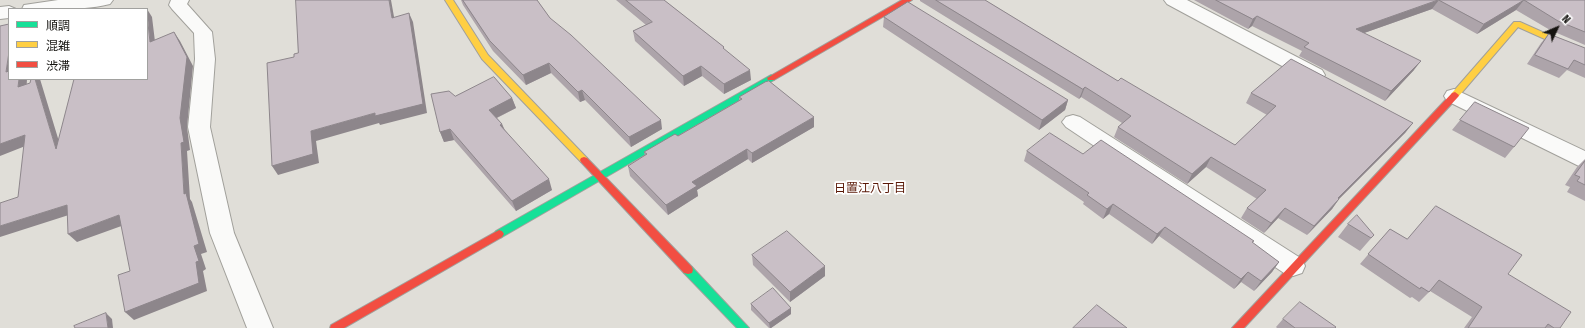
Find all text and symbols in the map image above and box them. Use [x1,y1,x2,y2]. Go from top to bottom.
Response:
legend [8,8,148,80]
north arrow [1537,8,1577,48]
text: N [1559,12,1573,26]
text: 順調 [46,19,70,33]
text: 混雑 [46,39,70,53]
text: 渋滞 [46,59,70,73]
district label: 日置江八丁目 [834,182,906,196]

